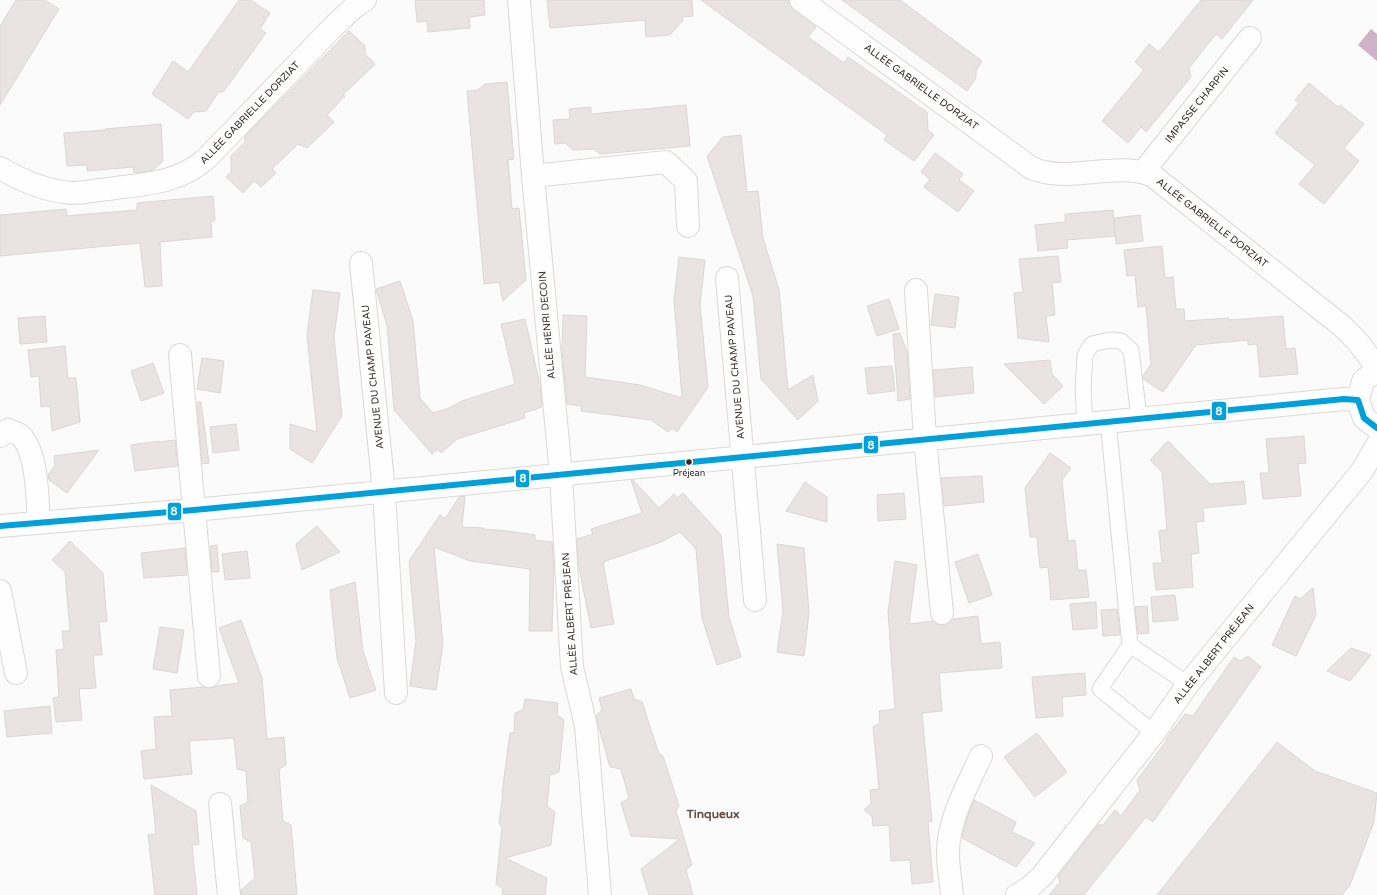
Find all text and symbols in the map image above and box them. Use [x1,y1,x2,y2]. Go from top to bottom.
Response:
street label: ALLÉE GABRIELLE DORZIAT [862,42,980,132]
street label: ALLÉE GABRIELLE DORZIAT [198,59,302,167]
street label: IMPASSE CHARPIN [1163,65,1231,145]
street label: ALLÉE GABRIELLE DORZIAT [1154,176,1270,270]
street label: ALLÉE HENRI DECOIN [536,270,558,380]
street label: AVENUE DU CHAMP PAVEAU [723,294,747,440]
street label: AVENUE DU CHAMP PAVEAU [359,304,387,450]
line badge: 8 [1211,401,1227,421]
text: 8 [1216,405,1223,418]
line badge: 8 [863,435,879,454]
text: 8 [868,439,875,452]
marker: Préjean [684,457,694,467]
place label: Préjean [673,468,705,479]
line badge: 8 [515,469,530,488]
text: 8 [520,472,527,485]
line badge: 8 [167,502,182,521]
text: 8 [171,505,178,518]
street label: ALLÉE ALBERT PRÉJEAN [560,552,580,676]
street label: ALLÉE ALBERT PRÉJEAN [1171,602,1257,706]
district label: Tinqueux [686,807,740,822]

